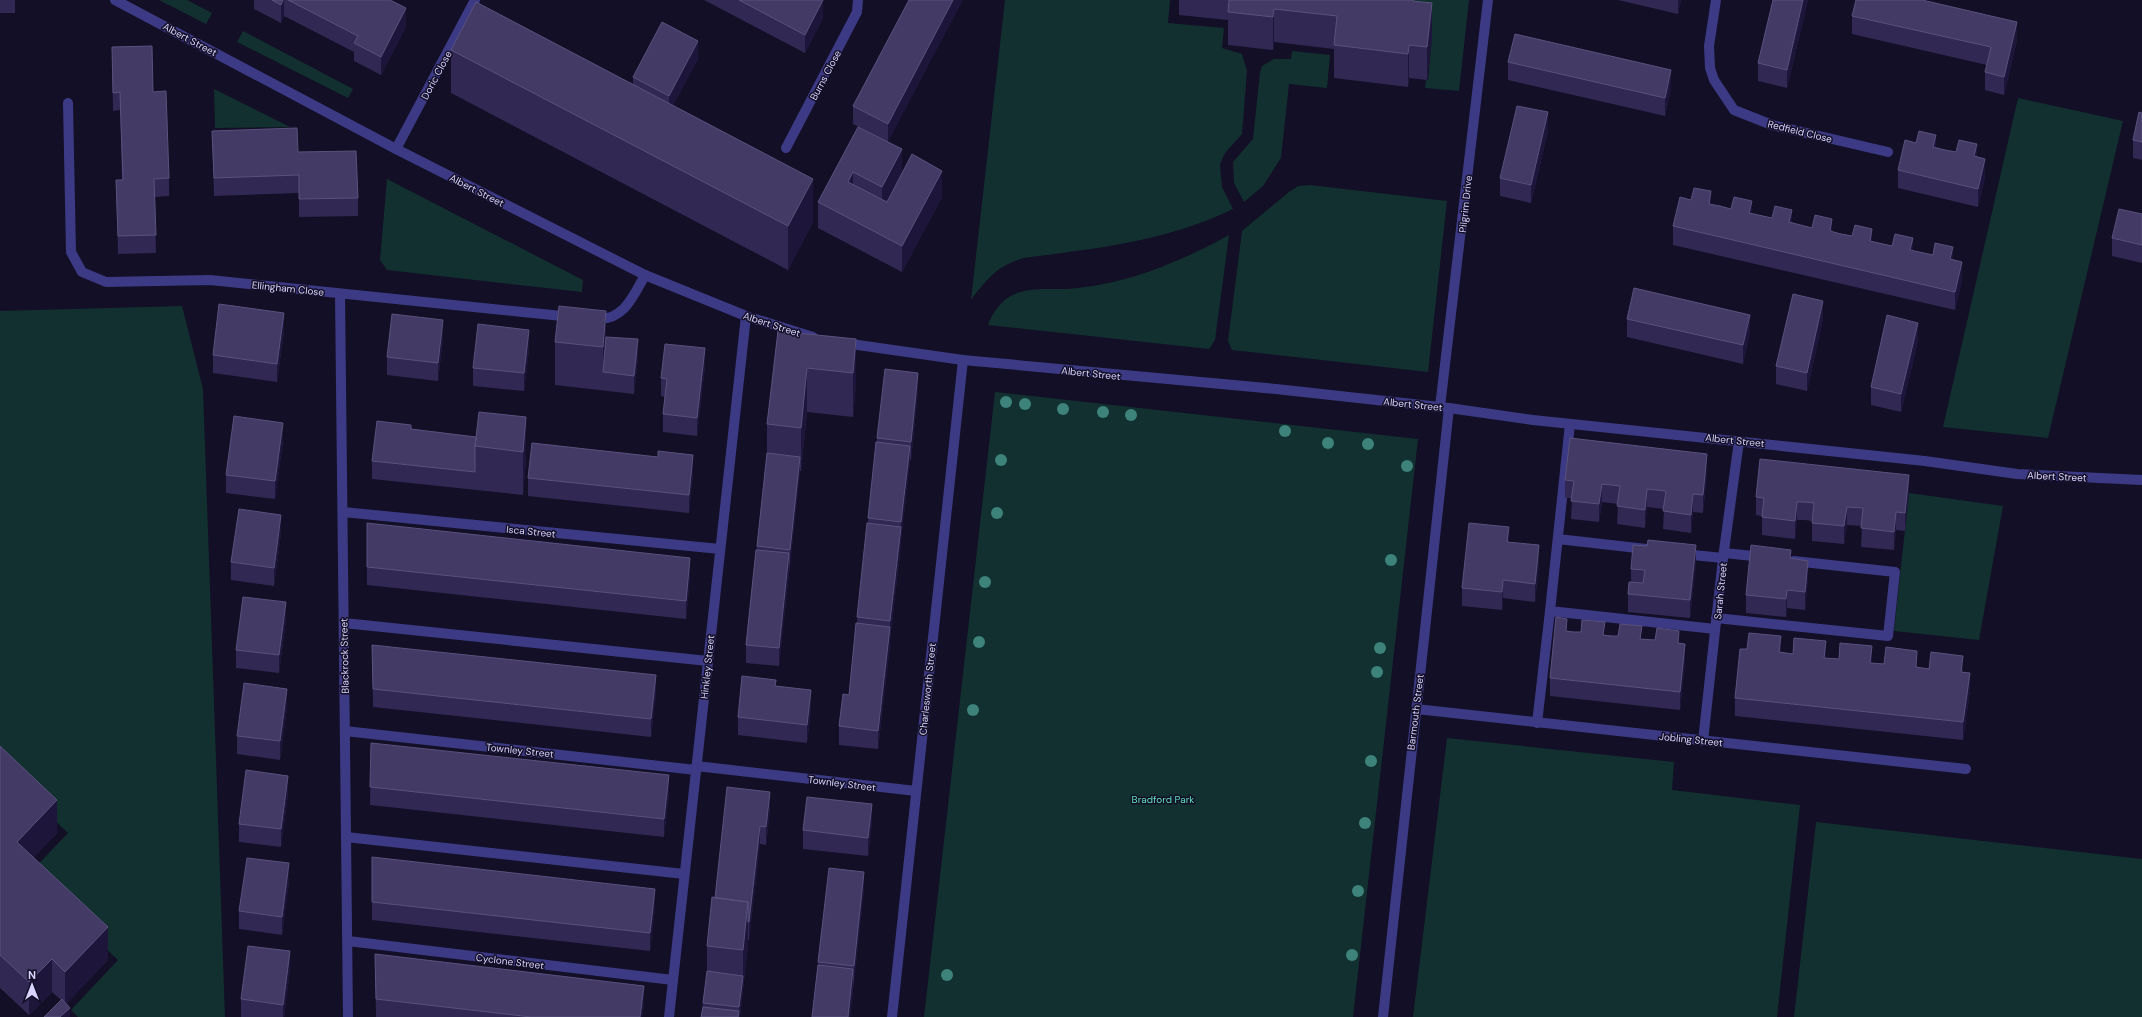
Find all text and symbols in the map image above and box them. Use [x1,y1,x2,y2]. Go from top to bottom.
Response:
street label: Albert Street [160,20,219,59]
street label: Doric Close [418,48,455,102]
street label: Burns Close [807,48,844,103]
street label: Redfield Close [1766,117,1834,146]
street label: Albert Street [447,171,506,210]
street label: Pilgrim Drive [1456,175,1475,233]
street label: Ellingham Close [251,278,325,299]
street label: Albert Street [742,309,802,340]
street label: Albert Street [1061,364,1121,383]
street label: Albert Street [1383,395,1443,414]
street label: Albert Street [1705,431,1765,450]
street label: Albert Street [2027,468,2087,485]
street label: Isca Street [506,522,556,541]
street label: Sarah Street [1711,562,1730,620]
street label: Blackrock Street [337,618,352,694]
street label: Hinkley Street [698,634,717,700]
street label: Charlesworth Street [916,642,939,736]
street label: Barmouth Street [1404,673,1427,751]
street label: Jobling Street [1658,730,1724,749]
street label: Townley Street [485,740,555,761]
street label: Townley Street [807,773,877,794]
park label: Bradford Park [1132,793,1194,806]
street label: Cyclone Street [475,951,545,972]
north arrow [12,965,52,1005]
text: N [28,968,36,982]

